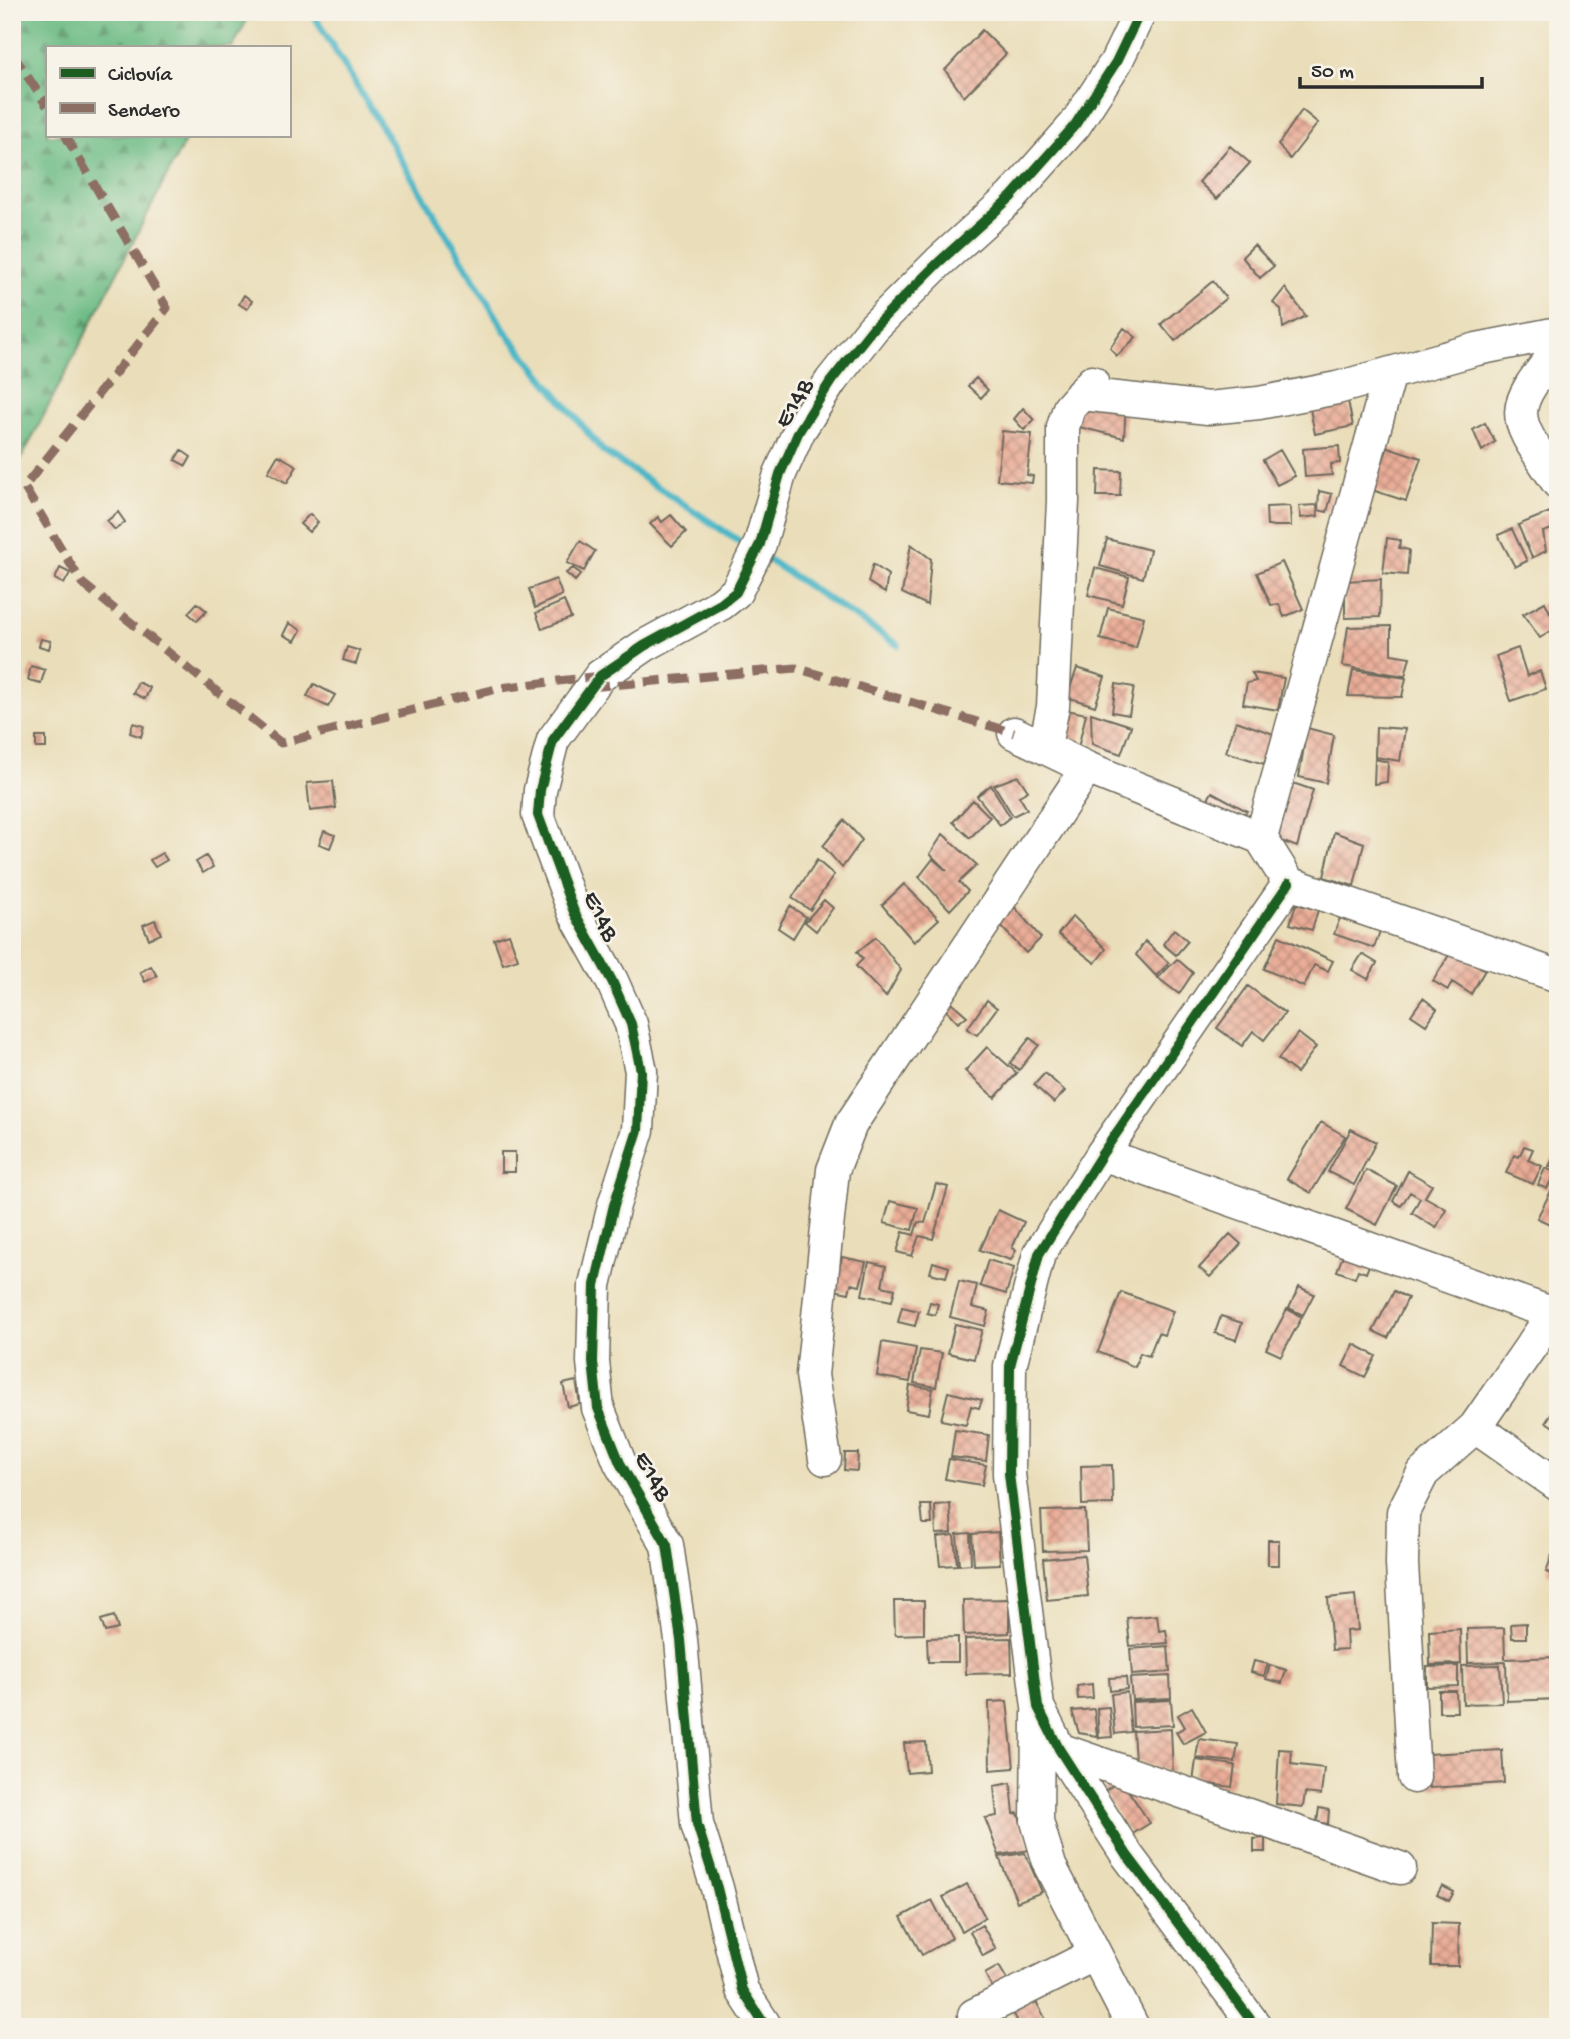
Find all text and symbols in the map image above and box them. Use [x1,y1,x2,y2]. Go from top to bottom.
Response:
legend [46,46,290,136]
scale bar [1300,46,1482,90]
text: 50 m [1311,61,1354,86]
text: Ciclovía [108,64,173,89]
text: Sendero [108,100,180,125]
street label: E14B [769,373,823,435]
street label: E14B [574,887,625,948]
street label: E14B [625,1447,678,1508]

